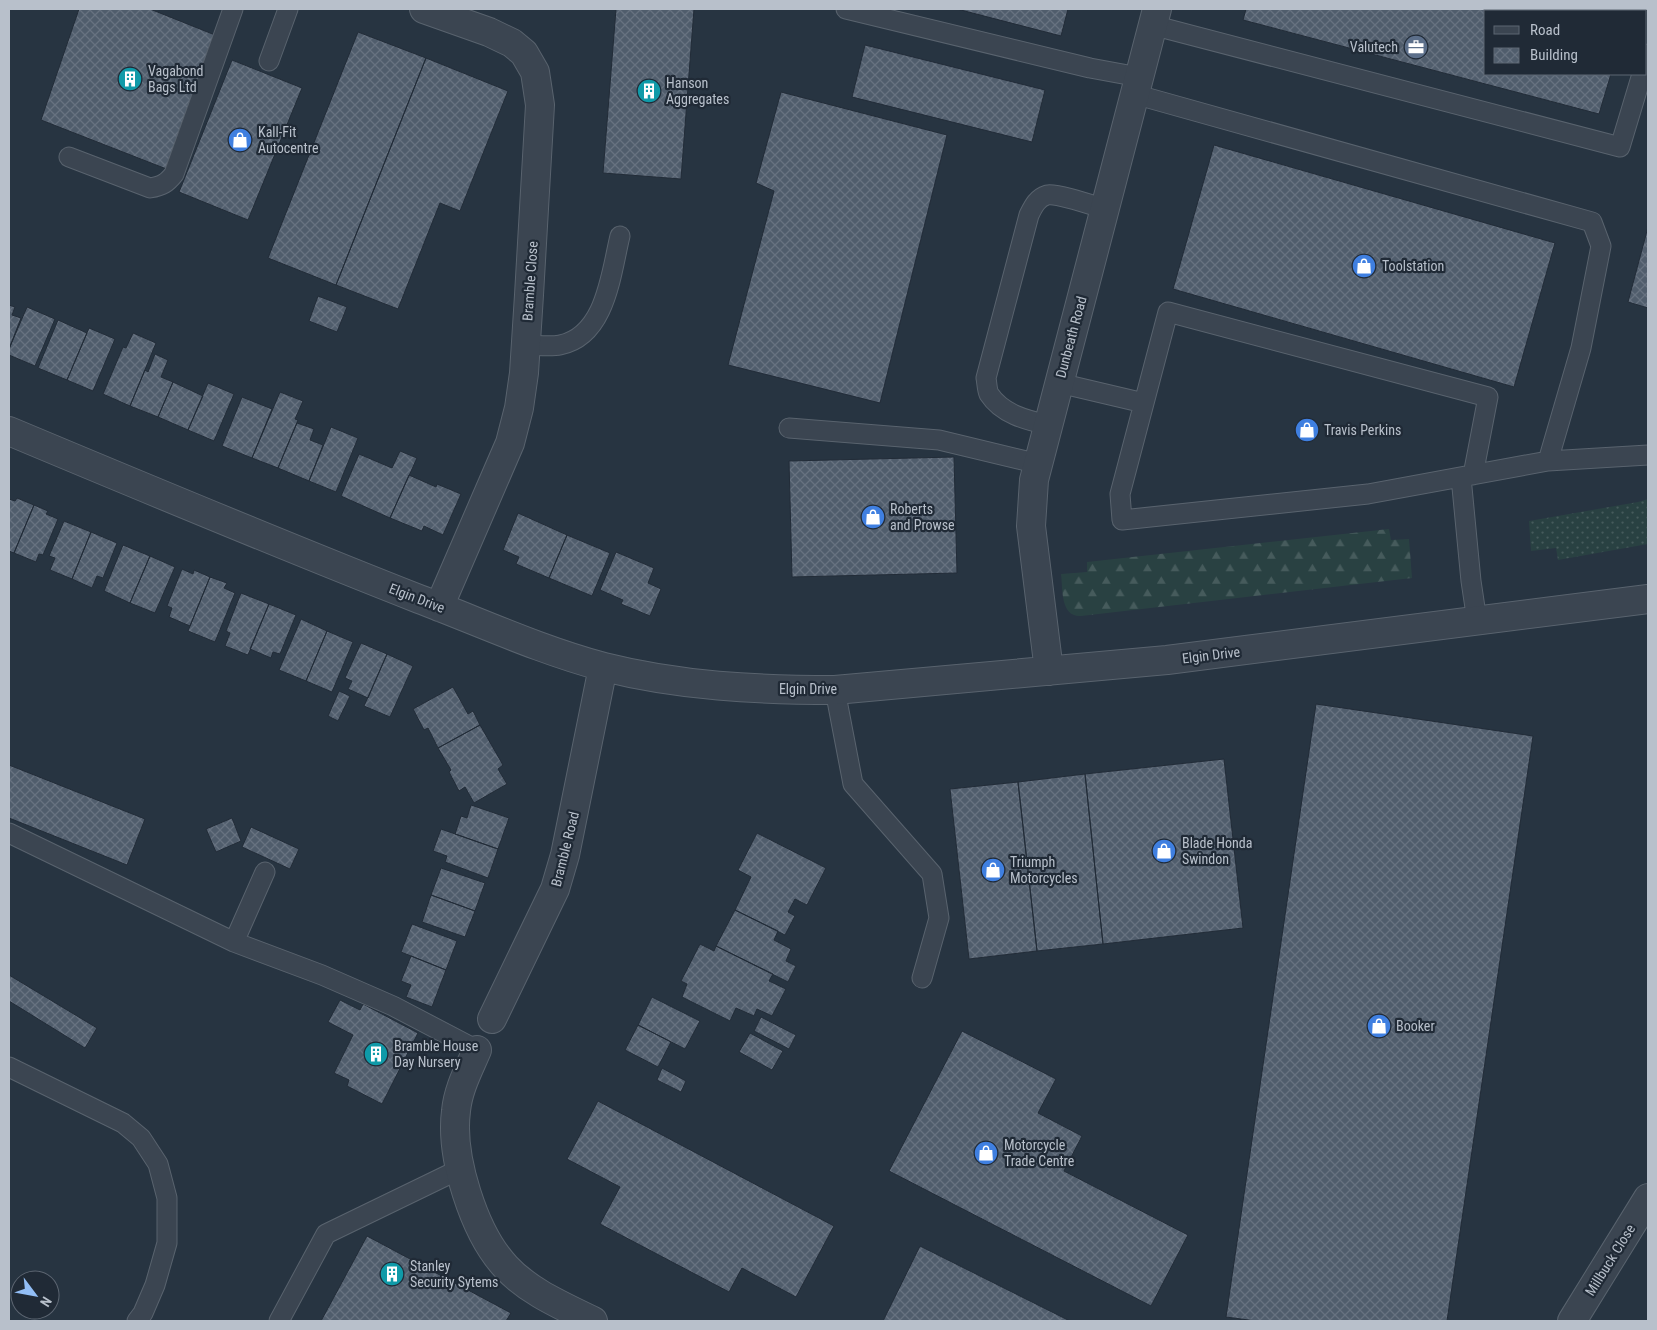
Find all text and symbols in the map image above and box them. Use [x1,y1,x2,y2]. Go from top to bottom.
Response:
legend [1484,10,1647,75]
text: Road [1530,21,1560,39]
office icon: Valutech [1403,34,1429,60]
place label: Valutech [1350,39,1398,55]
text: Building [1530,46,1578,64]
place label: Vagabond Bags Ltd [148,63,204,95]
building icon: Vagabond Bags Ltd [117,66,143,92]
place label: Hanson Aggregates [666,75,729,107]
building icon: Hanson Aggregates [636,78,662,104]
place label: Kall-Fit Autocentre [258,124,319,156]
shop icon: Kall-Fit Autocentre [227,127,253,153]
street label: Bramble Close [519,240,541,321]
shop icon: Toolstation [1351,253,1377,279]
place label: Toolstation [1382,258,1444,274]
street label: Dunbeath Road [1052,294,1090,380]
shop icon: Travis Perkins [1294,417,1320,443]
place label: Travis Perkins [1324,422,1401,438]
place label: Roberts and Prowse [890,501,955,533]
shop icon: Roberts and Prowse [860,504,886,530]
street label: Elgin Drive [387,580,447,616]
street label: Elgin Drive [1181,643,1241,666]
street label: Elgin Drive [779,681,838,697]
street label: Bramble Road [548,810,582,888]
place label: Blade Honda Swindon [1182,835,1252,867]
shop icon: Blade Honda Swindon [1151,838,1177,864]
place label: Triumph Motorcycles [1010,854,1078,886]
shop icon: Triumph Motorcycles [980,857,1006,883]
shop icon: Booker [1366,1013,1392,1039]
place label: Booker [1396,1018,1435,1034]
place label: Bramble House Day Nursery [394,1038,479,1070]
building icon: Bramble House Day Nursery [363,1041,389,1067]
place label: Motorcycle Trade Centre [1004,1137,1075,1169]
shop icon: Motorcycle Trade Centre [973,1140,999,1166]
street label: Millbuck Close [1582,1221,1638,1299]
place label: Stanley Security Sytems [410,1258,498,1290]
building icon: Stanley Security Sytems [379,1261,405,1287]
north arrow [10,1270,60,1320]
text: N [37,1294,55,1310]

